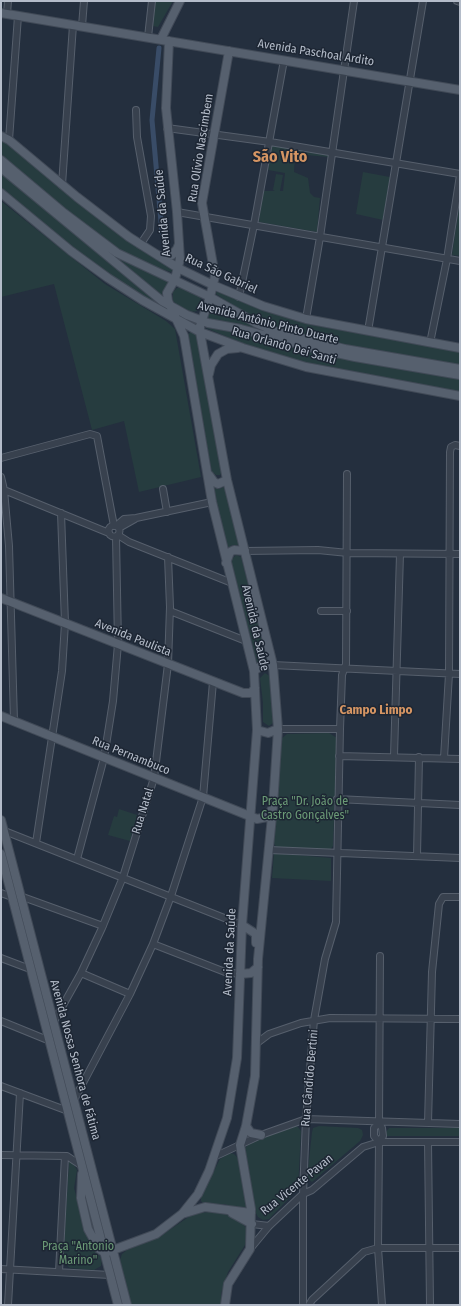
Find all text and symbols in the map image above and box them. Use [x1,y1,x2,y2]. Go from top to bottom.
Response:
street label: Avenida Paschoal Ardito [257,37,375,69]
street label: Rua Olívio Nascimbem [185,93,217,203]
district label: São Vito [253,148,307,168]
street label: Avenida da Saúde [152,169,174,257]
street label: Rua São Gabriel [183,251,259,297]
street label: Avenida Antônio Pinto Duarte [196,299,340,347]
street label: Rua Orlando Dei Santi [230,324,338,368]
street label: Avenida da Saúde [238,584,272,672]
street label: Avenida Paulista [93,616,173,660]
district label: Campo Limpo [339,702,413,718]
street label: Rua Pernambuco [90,734,172,778]
street label: Rua Natal [129,786,157,836]
park label: Praça "Dr. João de Castro Gonçalves" [261,795,349,823]
street label: Avenida da Saúde [221,908,239,996]
street label: Avenida Nossa Senhora de Fátima [47,978,103,1142]
street label: Rua Cândido Bertini [299,1029,321,1127]
street label: Rua Vicente Pavan [258,1151,336,1219]
park label: Praça "Antonio Marino" [42,1240,114,1268]

